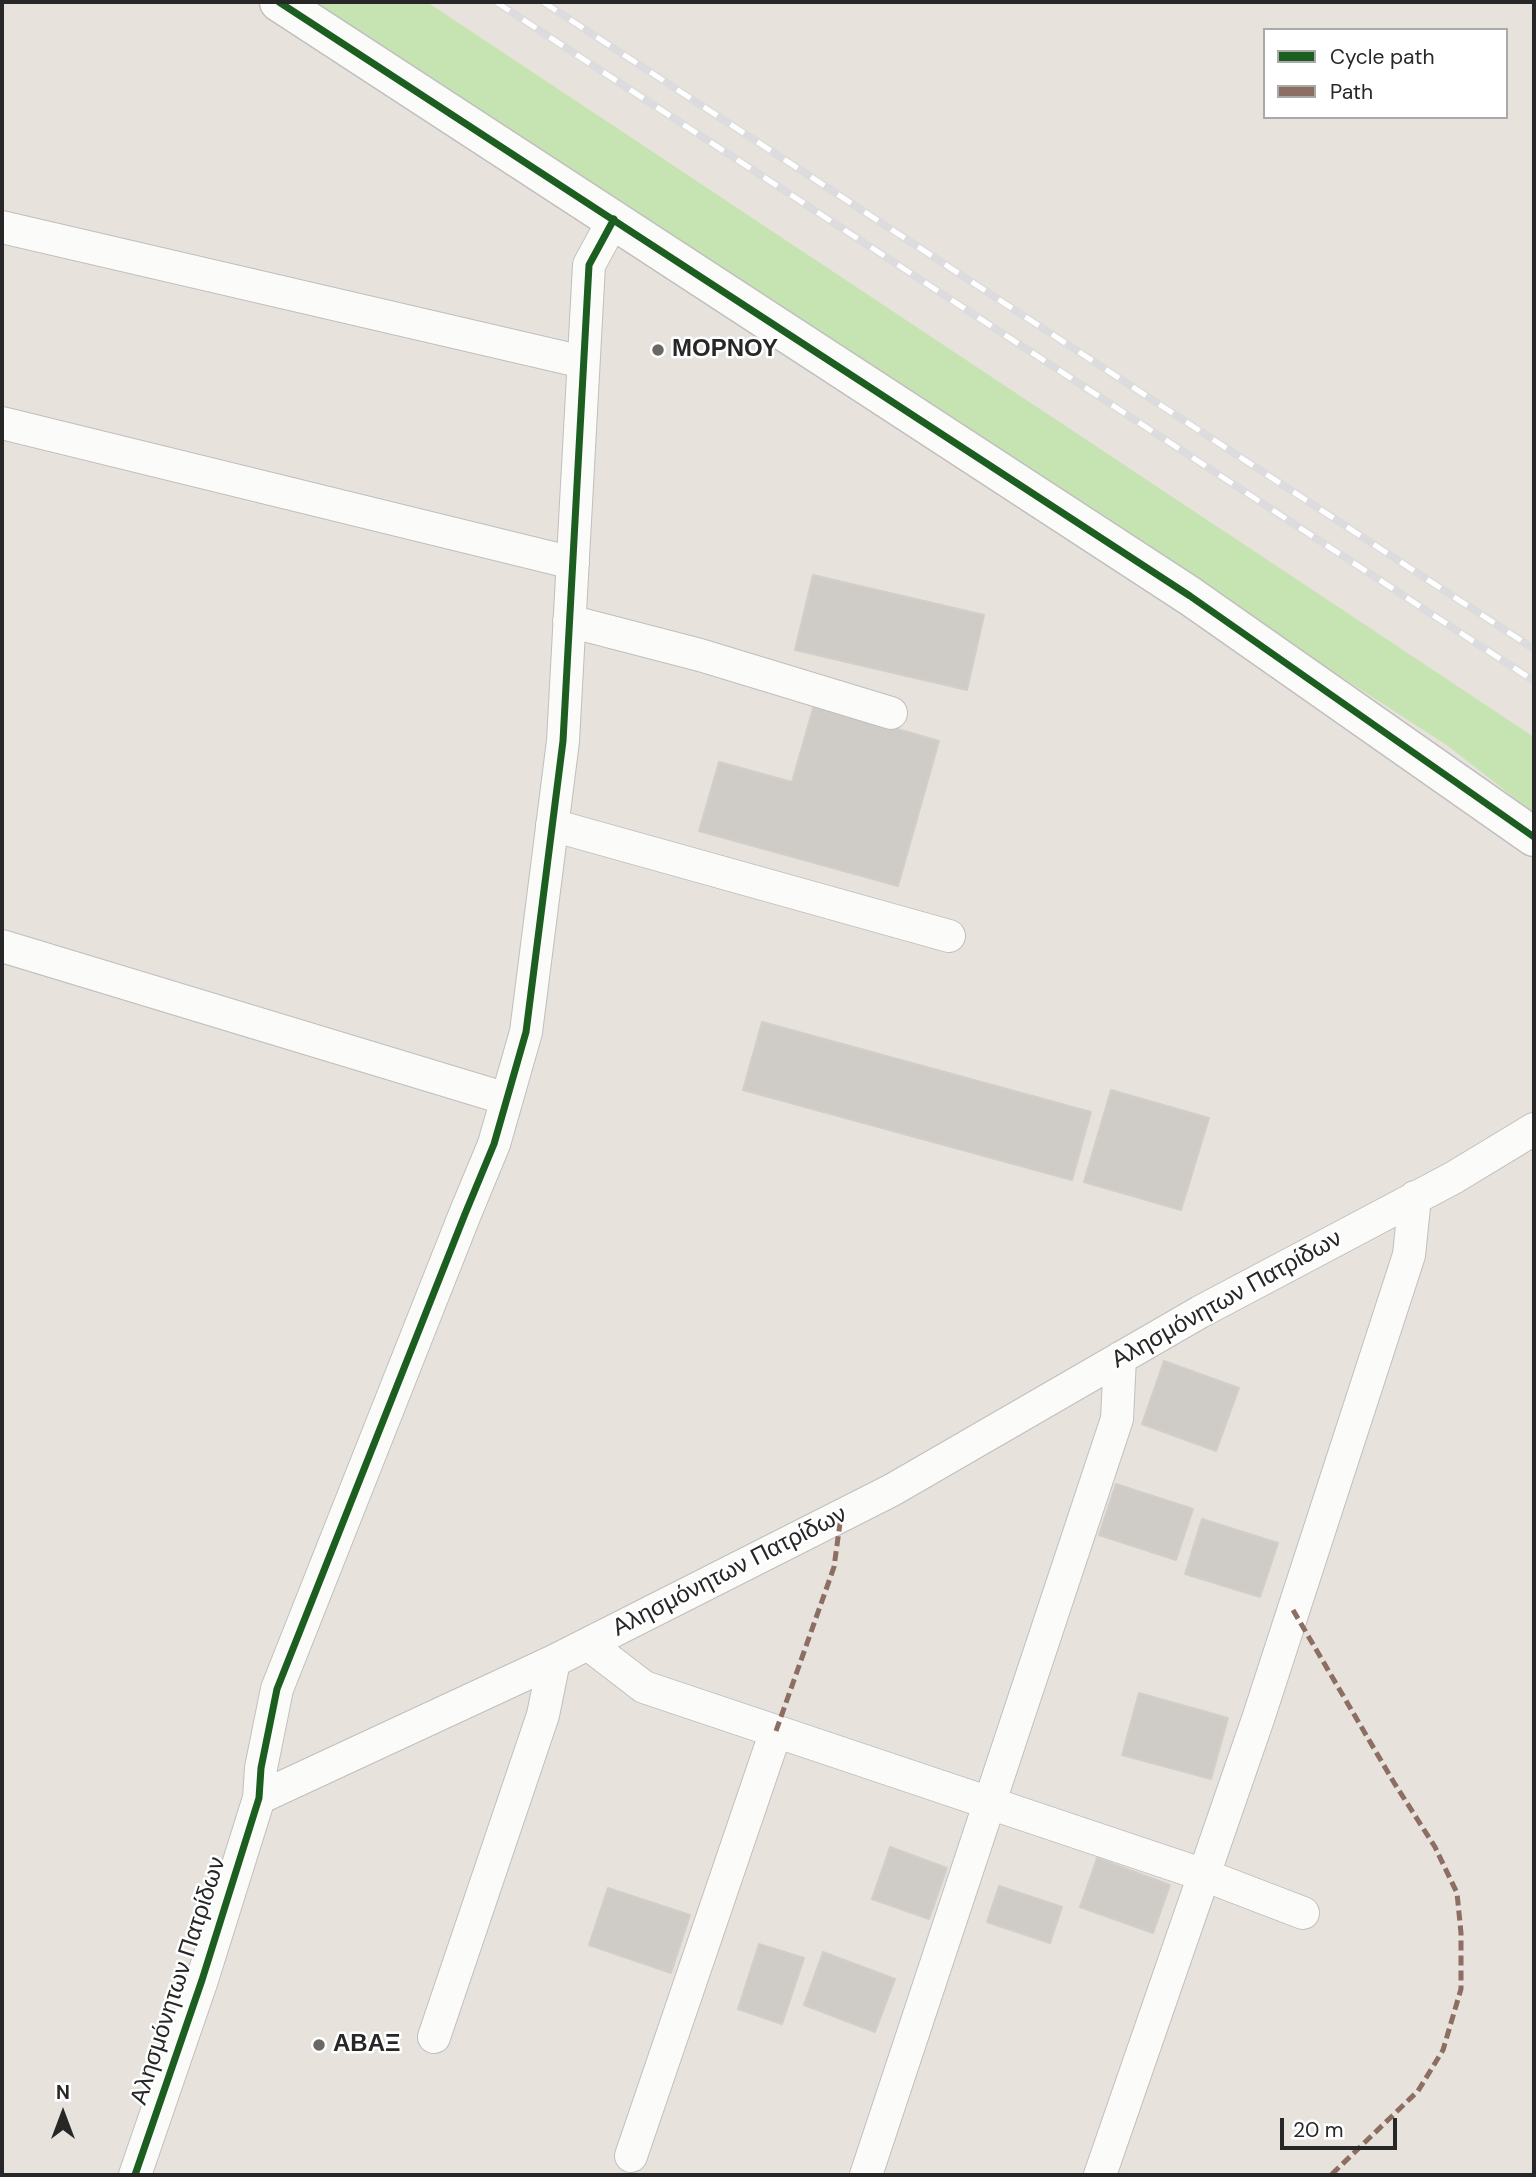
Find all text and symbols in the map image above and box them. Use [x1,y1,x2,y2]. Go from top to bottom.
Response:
legend [1263,28,1508,119]
text: Cycle path [1330,43,1435,71]
text: Path [1330,78,1373,106]
place label: ΜΟΡΝΟΥ [672,336,778,364]
marker: ΜΟΡΝΟΥ [650,342,666,358]
street label: Αλησμόνητων Πατρίδων [1107,1225,1347,1375]
street label: Αλησμόνητων Πατρίδων [608,1500,852,1644]
street label: Αλησμόνητων Πατρίδων [125,1854,233,2108]
place label: ΑΒΑΞ [333,2031,400,2059]
marker: ΑΒΑΞ [311,2037,327,2053]
north arrow [28,2079,98,2149]
text: N [56,2080,70,2105]
scale bar [1284,2104,1401,2148]
text: 20 m [1293,2116,1344,2144]

